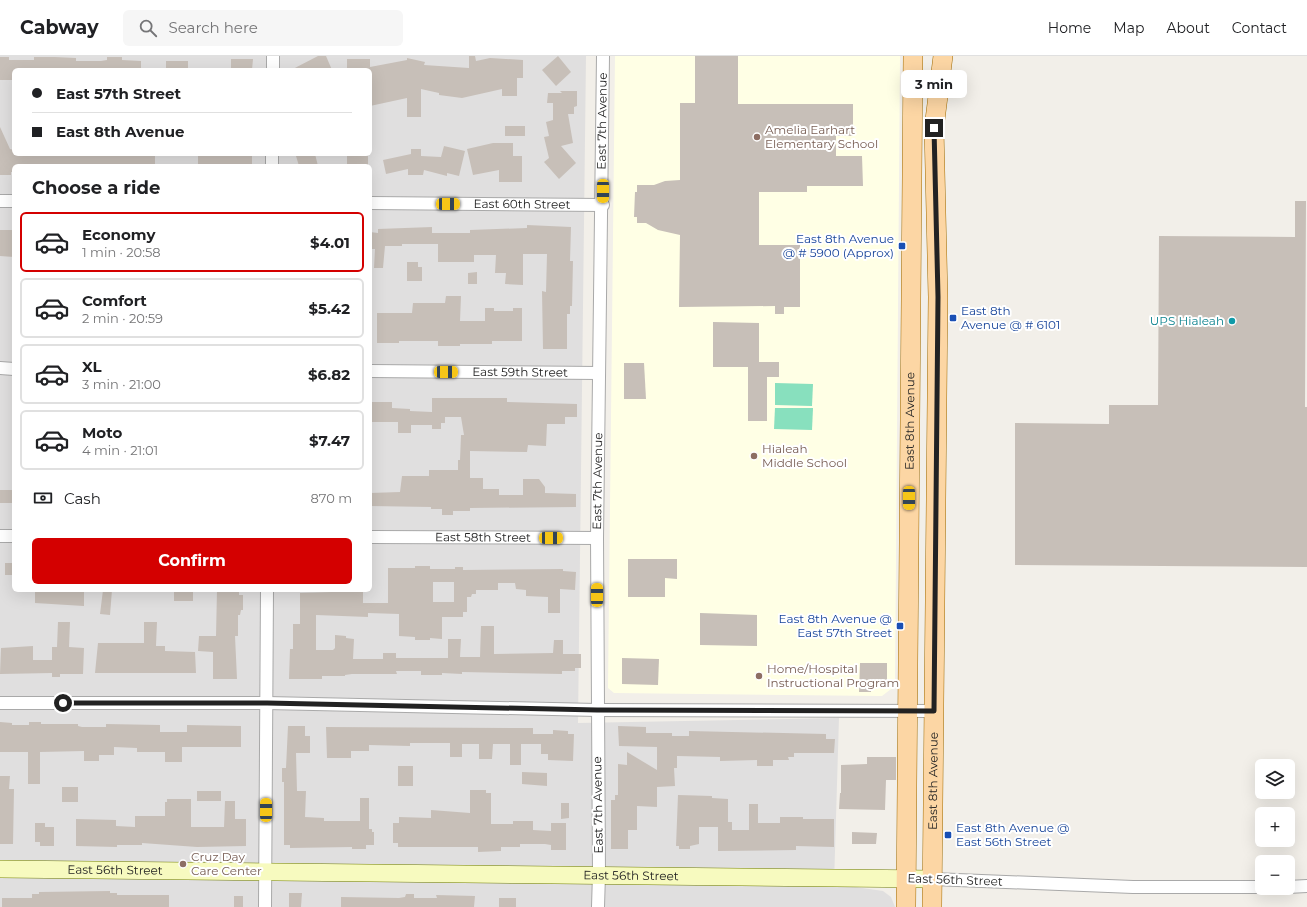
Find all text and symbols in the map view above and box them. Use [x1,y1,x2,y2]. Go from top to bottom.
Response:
search box [123,10,403,46]
text: Cabway [20,16,99,39]
icon: search [137,17,159,39]
text: Search here [169,18,258,37]
text: Home [1048,19,1091,37]
text: Map [1113,19,1144,37]
text: About [1166,19,1210,37]
text: Contact [1232,19,1287,37]
callout: 3 min [901,70,967,98]
street label: East 7th Avenue [594,72,610,170]
text: 3 min [915,76,953,92]
text: East 57th Street [56,84,181,103]
route end [925,119,943,137]
text: East 8th Avenue [56,122,184,141]
place label: Amelia Earhart Elementary School [765,122,878,151]
marker: Amelia Earhart Elementary School [752,132,762,142]
text: Choose a ride [32,177,160,199]
car [597,179,609,203]
street label: East 60th Street [474,196,571,212]
car [436,198,460,210]
icon: car [34,224,70,260]
text: Economy [82,225,155,244]
place label: East 8th Avenue @ # 5900 (Approx) [783,231,894,260]
text: $4.01 [310,233,350,252]
marker: East 8th Avenue @ # 5900 (Approx) [897,241,907,251]
text: 1 min · 20:58 [82,244,161,260]
icon: car [34,290,70,326]
text: Comfort [82,291,147,310]
text: $5.42 [308,299,350,318]
place label: East 8th Avenue @ # 6101 [961,303,1060,332]
text: 2 min · 20:59 [82,310,163,326]
marker: East 8th Avenue @ # 6101 [948,313,958,323]
place label: UPS Hialeah [1150,313,1224,328]
marker: UPS Hialeah [1227,316,1237,326]
icon: car [34,356,70,392]
text: XL [82,357,101,376]
street label: East 59th Street [472,364,568,380]
text: $6.82 [308,365,350,384]
car [434,366,458,378]
street label: East 8th Avenue [902,372,917,470]
text: 3 min · 21:00 [82,376,161,392]
icon: car [34,422,70,458]
text: Moto [82,423,122,442]
text: $7.47 [309,431,350,450]
street label: East 7th Avenue [589,432,605,530]
place label: Hialeah Middle School [762,441,847,470]
text: 4 min · 21:01 [82,442,158,458]
marker: Hialeah Middle School [749,451,759,461]
car [903,486,915,510]
icon: cash [32,487,54,509]
text: Cash [64,489,101,508]
text: 870 m [311,490,352,506]
street label: East 58th Street [435,529,531,545]
car [539,532,563,544]
button: Confirm [32,538,352,584]
car [591,583,603,607]
place label: East 8th Avenue @ East 57th Street [779,611,892,640]
marker: East 8th Avenue @ East 57th Street [895,621,905,631]
place label: Home/Hospital Instructional Program [767,661,899,690]
marker: Home/Hospital Instructional Program [754,671,764,681]
route start [54,694,72,712]
street label: East 8th Avenue [925,732,941,830]
street label: East 7th Avenue [589,756,606,854]
map controls [1255,759,1295,895]
button: layers [1255,759,1295,799]
car [260,798,272,822]
button: + [1255,807,1295,847]
place label: East 8th Avenue @ East 56th Street [956,820,1070,849]
marker: East 8th Avenue @ East 56th Street [943,830,953,840]
place label: Cruz Day Care Center [191,849,262,878]
button: − [1255,855,1295,895]
marker: Cruz Day Care Center [178,859,188,869]
street label: East 56th Street [67,862,163,878]
street label: East 56th Street [583,867,679,883]
street label: East 56th Street [907,870,1003,889]

